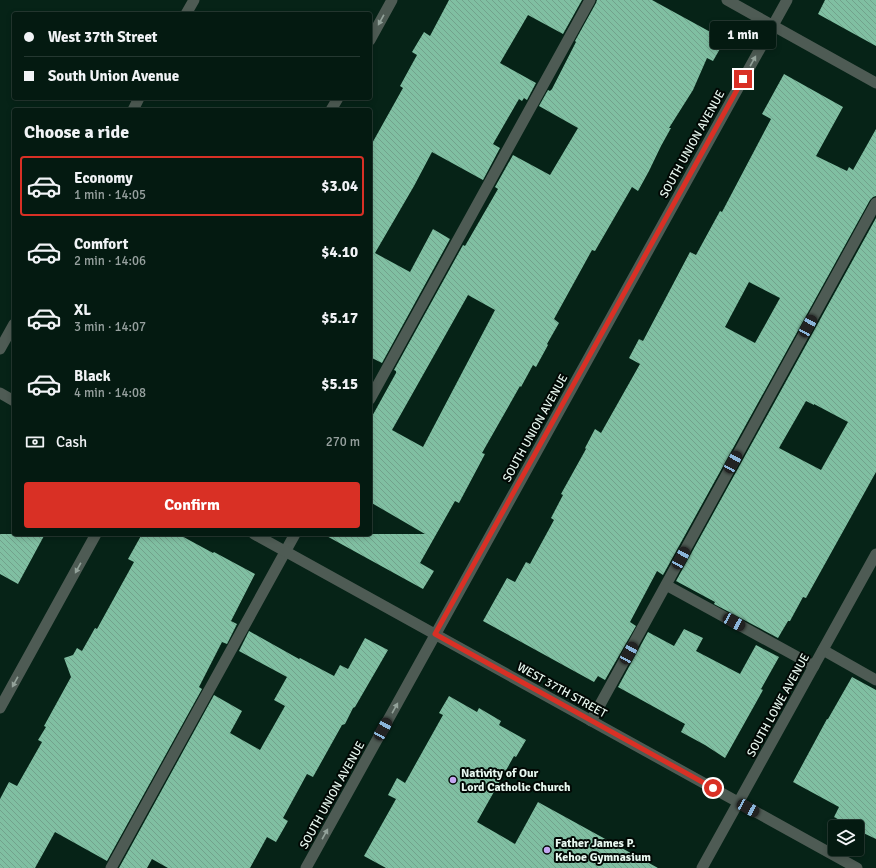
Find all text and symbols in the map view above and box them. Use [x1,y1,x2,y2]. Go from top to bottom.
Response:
one-way arrow [378,14,384,26]
callout: 1 min [710,21,776,49]
text: 1 min [727,27,759,43]
text: West 37th Street [48,28,157,46]
one-way arrow [749,56,756,67]
text: South Union Avenue [48,67,179,85]
route end [734,70,752,88]
street label: SOUTH UNION AVENUE [657,88,728,201]
text: Choose a ride [24,121,129,143]
icon: car [26,168,62,204]
text: Economy [74,169,133,187]
text: $3.04 [321,177,358,195]
text: 1 min · 14:05 [74,187,146,203]
icon: car [26,234,62,270]
text: Comfort [74,235,128,253]
text: $4.10 [321,243,358,261]
text: 2 min · 14:06 [74,253,146,269]
icon: car [26,300,62,336]
text: XL [74,301,91,319]
text: $5.17 [321,309,358,327]
car [797,313,819,339]
text: 3 min · 14:07 [74,319,146,335]
icon: car [26,366,62,402]
text: Black [74,367,111,385]
street label: SOUTH UNION AVENUE [500,372,571,485]
text: $5.15 [321,375,358,393]
text: 4 min · 14:08 [74,385,146,401]
icon: cash [24,431,46,453]
text: Cash [56,433,87,451]
text: 270 m [326,434,360,450]
car [722,449,744,475]
button: Confirm [24,482,360,528]
car [670,545,692,571]
one-way arrow [74,562,81,574]
car [721,611,747,633]
car [618,640,640,666]
street label: SOUTH LOWE AVENUE [744,651,813,760]
street label: WEST 37TH STREET [514,660,609,721]
one-way arrow [11,676,18,688]
one-way arrow [391,702,398,714]
car [372,716,394,742]
street label: SOUTH UNION AVENUE [297,739,368,852]
place label: Nativity of Our Lord Catholic Church [461,766,571,795]
marker: Nativity of Our Lord Catholic Church [448,775,458,785]
route start [704,779,722,797]
car [735,797,761,819]
map controls [828,820,864,856]
button: layers [828,820,864,856]
one-way arrow [322,828,329,840]
place label: Father James P. Kehoe Gymnasium [555,836,651,865]
marker: Father James P. Kehoe Gymnasium [542,845,552,855]

